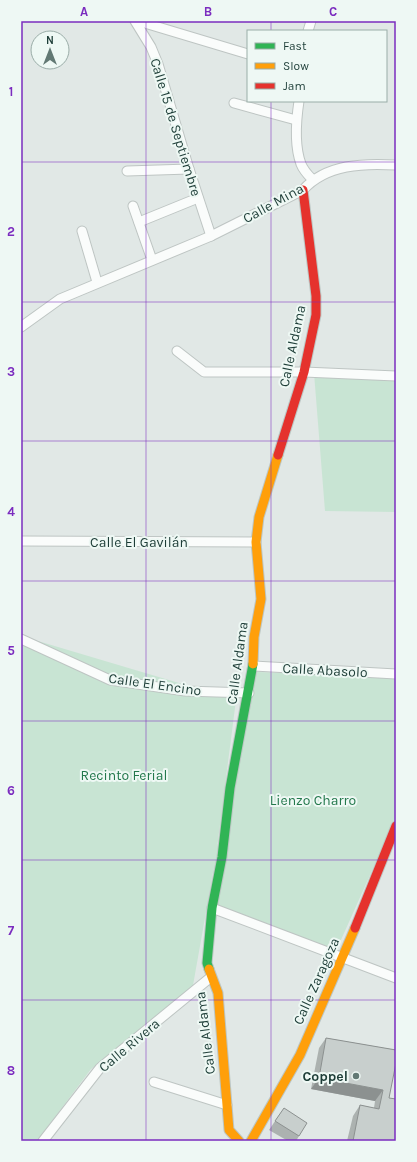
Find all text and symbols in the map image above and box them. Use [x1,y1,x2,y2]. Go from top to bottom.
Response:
text: A [80,4,88,19]
text: B [204,4,212,19]
text: C [329,4,337,19]
north arrow [30,30,70,70]
legend [247,30,387,102]
text: N [46,34,54,47]
text: Fast [283,39,307,53]
street label: Calle 15 de Septiembre [146,56,205,198]
text: Slow [283,59,309,73]
text: Jam [283,79,306,93]
text: 1 [9,84,13,99]
street label: Calle Mina [240,180,307,227]
text: 2 [7,224,15,239]
street label: Calle Aldama [276,304,309,389]
text: 3 [7,364,15,379]
text: 4 [7,504,15,519]
street label: Calle El Gavilán [90,534,188,551]
street label: Calle Aldama [223,621,252,706]
text: 5 [7,643,15,658]
street label: Calle Abasolo [282,660,368,681]
street label: Calle El Encino [107,670,202,699]
park label: Recinto Ferial [81,767,167,784]
text: 6 [7,783,15,798]
park label: Lienzo Charro [270,792,356,809]
text: 7 [8,923,15,938]
street label: Calle Zaragoza [290,935,343,1027]
street label: Calle Aldama [192,991,219,1075]
street label: Calle Rivera [95,1015,163,1076]
text: 8 [7,1063,15,1078]
place label: Coppel [302,1068,348,1085]
marker: Coppel [351,1071,361,1081]

